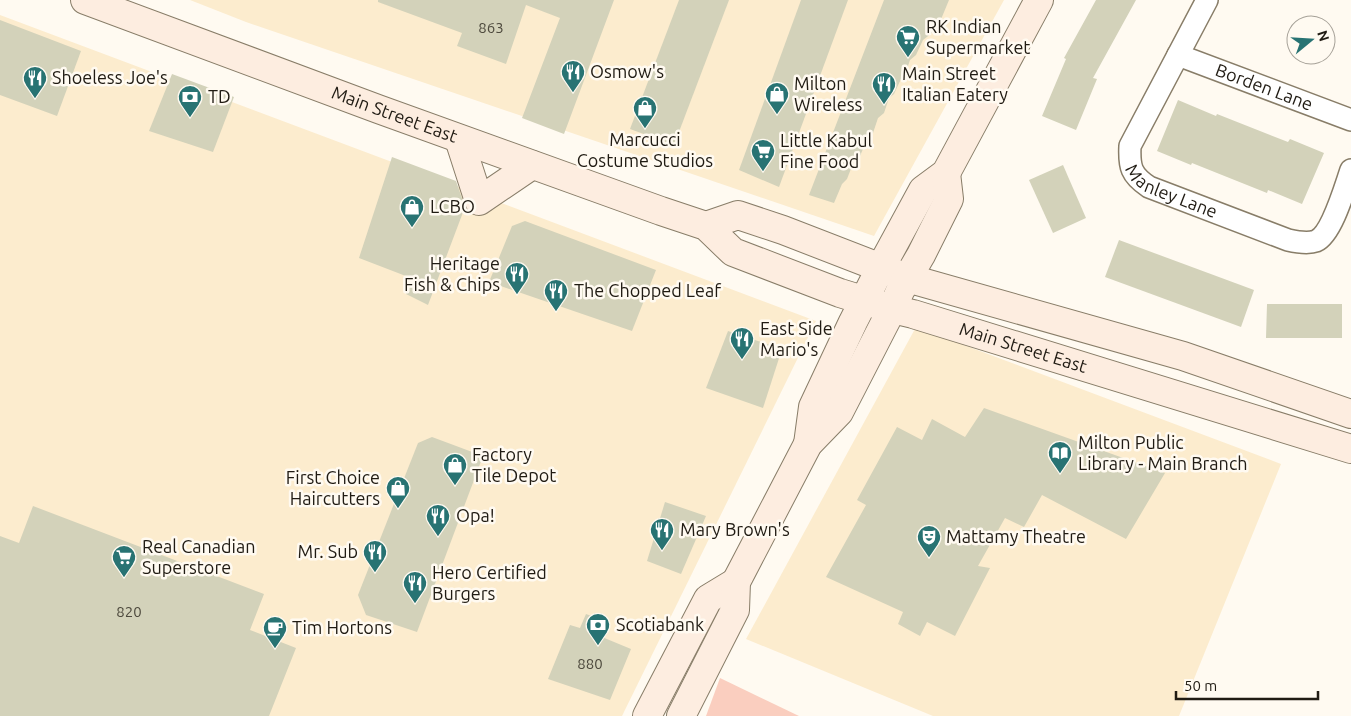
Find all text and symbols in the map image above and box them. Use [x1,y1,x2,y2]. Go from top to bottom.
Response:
north arrow [1286,15,1336,65]
place label: RK Indian Supermarket [926,16,1030,57]
house number: 863 [478,19,504,36]
supermarket icon: RK Indian Supermarket [895,24,921,58]
text: N [1314,29,1333,43]
restaurant icon: Osmow's [560,59,586,93]
street label: Borden Lane [1213,59,1316,114]
place label: Osmow's [590,61,664,81]
place label: Main Street Italian Eatery [902,63,1008,104]
restaurant icon: Shoeless Joe's [22,65,48,99]
place label: Shoeless Joe's [52,67,168,87]
restaurant icon: Main Street Italian Eatery [871,71,897,105]
place label: Milton Wireless [794,73,863,114]
shop icon: Milton Wireless [764,81,790,115]
street label: Main Street East [329,82,460,146]
bank icon: TD [177,84,203,118]
place label: TD [208,86,231,106]
shop icon: Marcucci Costume Studios [632,95,658,129]
place label: Marcucci Costume Studios [577,129,713,170]
place label: Little Kabul Fine Food [780,130,872,171]
supermarket icon: Little Kabul Fine Food [750,138,776,172]
street label: Manley Lane [1122,160,1220,221]
shop icon: LCBO [399,194,425,228]
place label: LCBO [430,196,475,216]
place label: Heritage Fish & Chips [404,253,500,294]
restaurant icon: Heritage Fish & Chips [504,261,530,295]
restaurant icon: The Chopped Leaf [543,278,569,312]
place label: The Chopped Leaf [574,280,721,300]
place label: East Side Mario's [760,318,833,359]
street label: Main Street East [957,318,1089,376]
restaurant icon: East Side Mario's [729,326,755,360]
place label: Milton Public Library - Main Branch [1078,432,1248,473]
library icon: Milton Public Library - Main Branch [1047,440,1073,474]
place label: Factory Tile Depot [472,444,556,485]
shop icon: Factory Tile Depot [442,452,468,486]
place label: First Choice Haircutters [286,467,380,508]
shop icon: First Choice Haircutters [385,475,411,509]
restaurant icon: Opa! [425,503,451,537]
place label: Opa! [456,505,495,525]
restaurant icon: Mary Brown's [649,517,675,551]
place label: Mary Brown's [680,519,790,539]
theatre icon: Mattamy Theatre [916,524,942,558]
place label: Mattamy Theatre [946,526,1086,546]
place label: Real Canadian Superstore [142,536,255,577]
restaurant icon: Mr. Sub [362,539,388,573]
place label: Mr. Sub [298,541,358,561]
supermarket icon: Real Canadian Superstore [111,544,137,578]
place label: Hero Certified Burgers [432,562,547,603]
restaurant icon: Hero Certified Burgers [402,570,428,604]
house number: 820 [116,603,142,620]
bank icon: Scotiabank [585,612,611,646]
place label: Scotiabank [616,614,704,634]
cafe icon: Tim Hortons [262,615,288,649]
place label: Tim Hortons [292,617,392,637]
house number: 880 [577,655,603,672]
scale bar [1176,668,1318,700]
text: 50 m [1184,677,1217,694]

